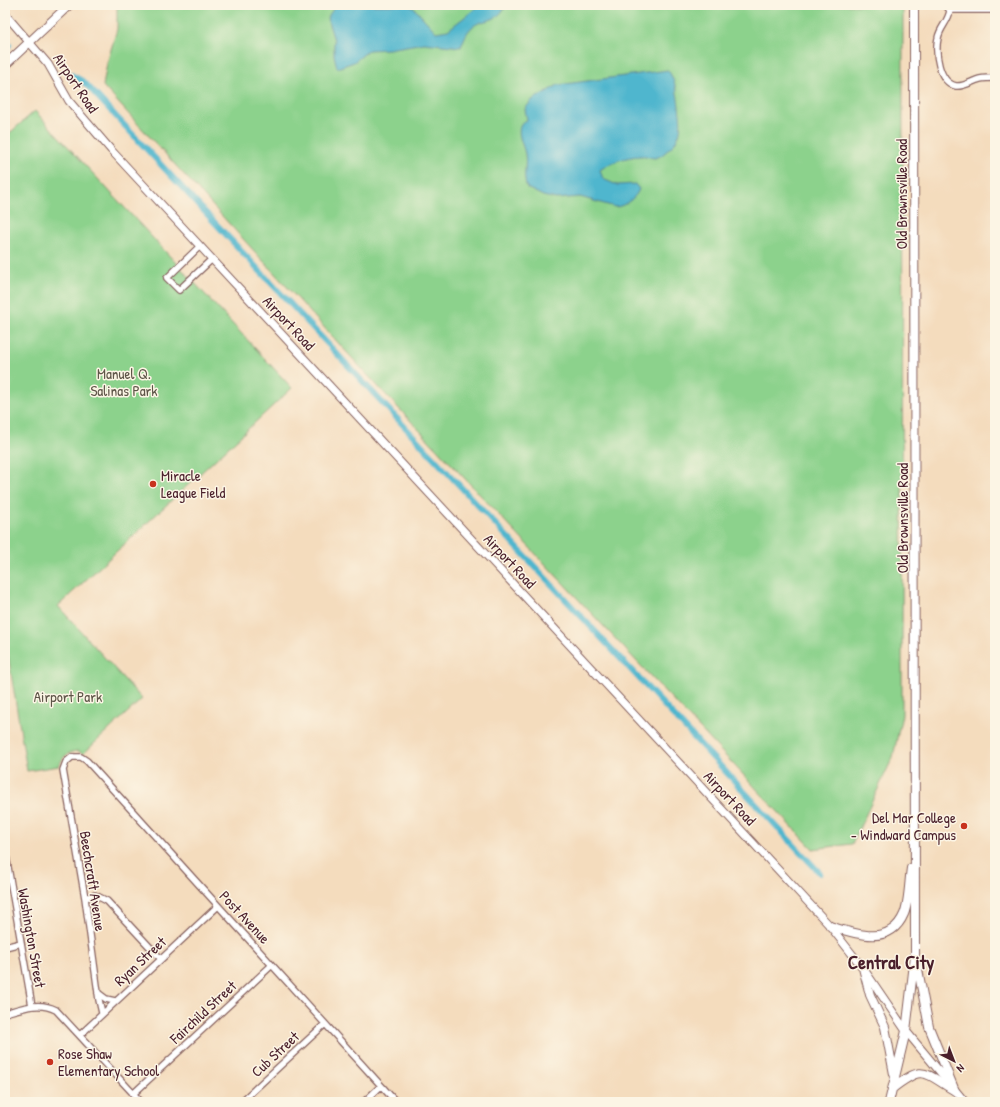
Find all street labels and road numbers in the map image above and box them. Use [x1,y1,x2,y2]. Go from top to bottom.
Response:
street label: Airport Road [48,49,104,117]
street label: Old Brownsville Road [891,139,912,249]
street label: Airport Road [258,291,320,355]
street label: Old Brownsville Road [892,463,913,573]
street label: Airport Road [479,529,541,593]
street label: Airport Road [699,766,761,830]
street label: Beechcraft Avenue [75,829,111,933]
street label: Post Avenue [215,886,275,948]
street label: Washington Street [13,887,51,990]
street label: Ryan Street [109,931,171,991]
street label: Fairchild Street [164,975,242,1049]
street label: Cub Street [246,1026,304,1082]

